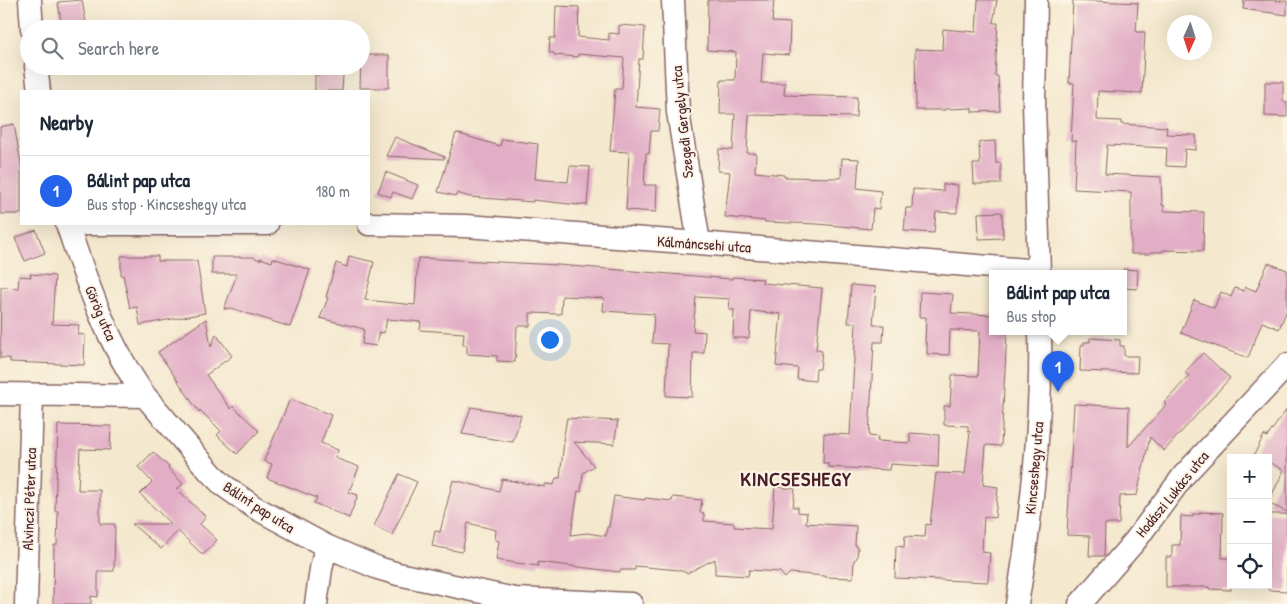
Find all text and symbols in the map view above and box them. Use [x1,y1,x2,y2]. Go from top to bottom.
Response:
north arrow [1167,15,1212,60]
search box [20,20,370,75]
icon: search [38,34,66,62]
text: Search here [78,35,159,61]
street label: Szegedi Gergely utca [666,65,698,179]
text: Nearby [40,108,93,137]
text: Bálint pap utca [87,167,190,193]
text: 1 [53,180,59,202]
text: 180 m [316,180,350,202]
text: Bus stop · Kincseshegy utca [87,193,246,215]
street label: Kálmáncsehi utca [656,230,752,258]
popup [989,270,1127,335]
text: Bálint pap utca [1007,279,1109,305]
street label: Görög utca [80,282,122,344]
text: Bus stop [1007,305,1056,327]
your location [537,327,563,353]
pin: 1 [1042,351,1074,392]
street label: Kincseshegy utca [1019,421,1049,515]
street label: Hodászi Lukács utca [1131,446,1213,542]
street label: Alvinczi Péter utca [17,447,41,551]
map controls [1227,454,1272,589]
button: + [1227,454,1272,499]
district label: KINCSESHEGY [740,465,852,492]
street label: Bálint pap utca [219,476,299,538]
button: − [1227,499,1272,544]
button: locate [1227,544,1272,589]

